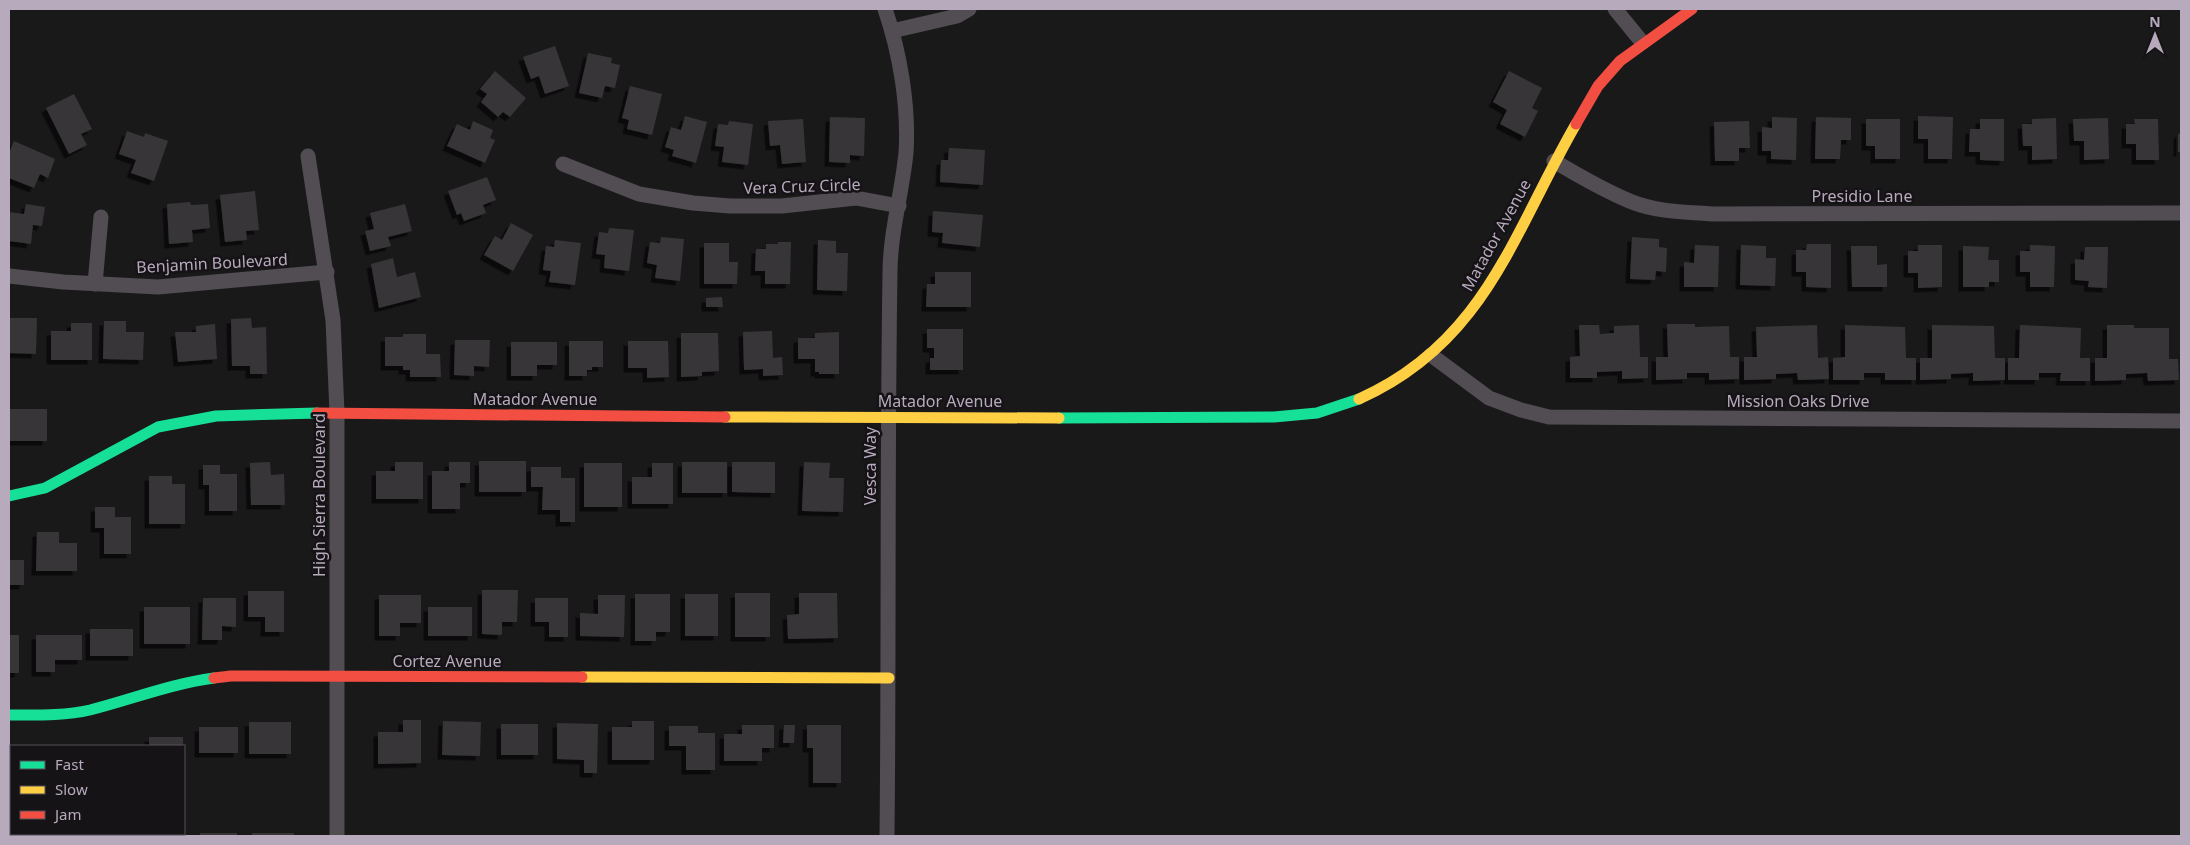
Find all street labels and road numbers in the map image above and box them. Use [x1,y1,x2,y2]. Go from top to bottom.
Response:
street label: Vera Cruz Circle [743,173,861,199]
street label: Matador Avenue [1456,175,1536,295]
street label: Presidio Lane [1812,185,1912,207]
street label: Benjamin Boulevard [136,248,288,278]
street label: Matador Avenue [473,388,597,410]
street label: Matador Avenue [878,390,1002,412]
street label: Mission Oaks Drive [1726,390,1870,412]
street label: High Sierra Boulevard [308,413,330,577]
street label: Vesca Way [859,426,881,505]
street label: Cortez Avenue [393,650,501,672]

